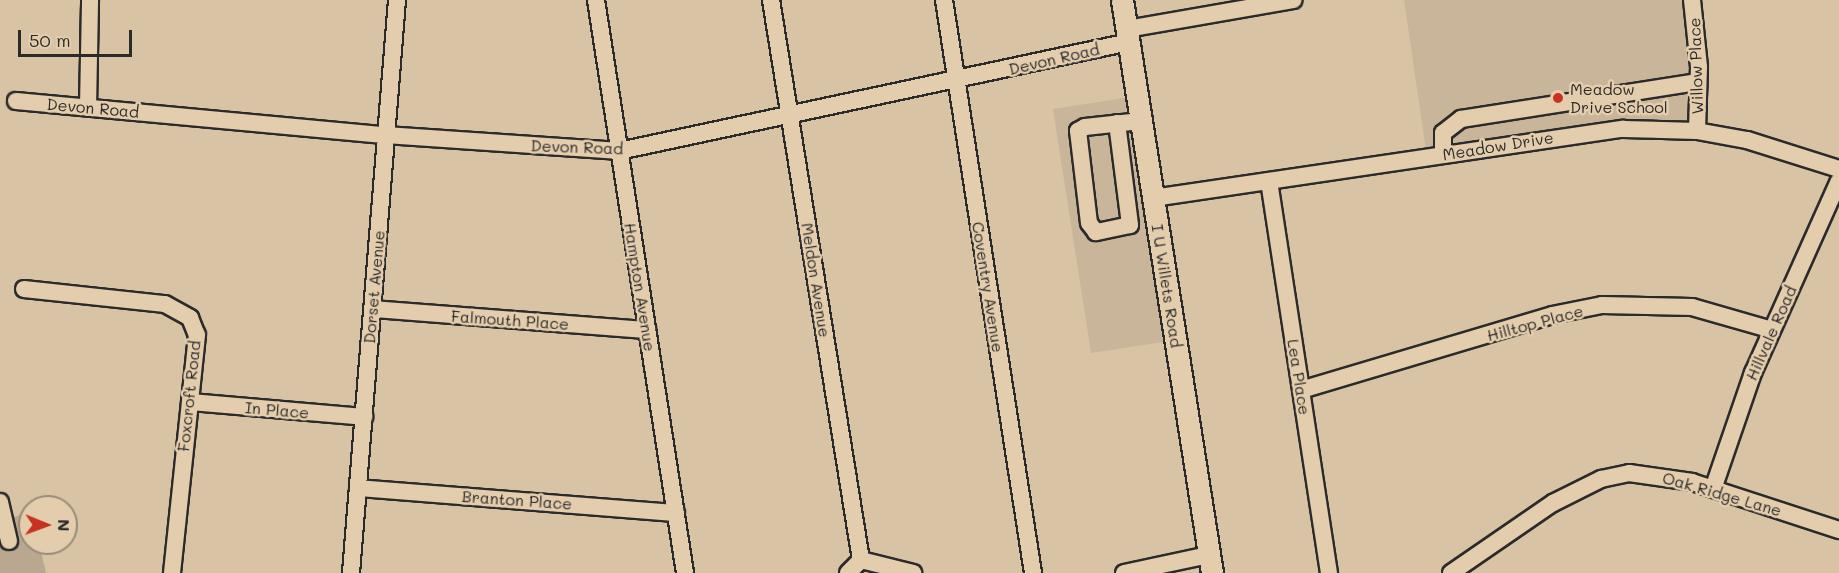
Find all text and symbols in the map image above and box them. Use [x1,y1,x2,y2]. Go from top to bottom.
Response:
street label: Willow Place [1685,17,1707,115]
scale bar [21,18,135,56]
text: 50 m [29,28,71,52]
street label: Devon Road [1007,39,1101,79]
place label: Meadow Drive School [1570,79,1668,117]
marker: Meadow Drive School [1551,91,1565,105]
street label: Devon Road [46,94,140,122]
street label: Meadow Drive [1441,128,1555,164]
street label: Devon Road [530,136,624,158]
street label: Coventry Avenue [968,220,1008,354]
street label: Hampton Avenue [620,221,660,353]
street label: Meldon Avenue [797,221,835,339]
street label: I U Willets Road [1148,223,1186,349]
street label: Dorset Avenue [359,230,389,344]
street label: Hillvale Road [1742,283,1800,383]
street label: Hilltop Place [1485,301,1585,345]
street label: Falmouth Place [450,306,570,334]
street label: Lea Place [1284,338,1314,416]
street label: Foxcroft Road [174,339,204,453]
street label: In Place [244,398,310,422]
street label: Oak Ridge Lane [1660,468,1784,520]
street label: Branton Place [461,487,573,513]
north arrow [18,495,78,555]
text: N [54,519,75,532]

